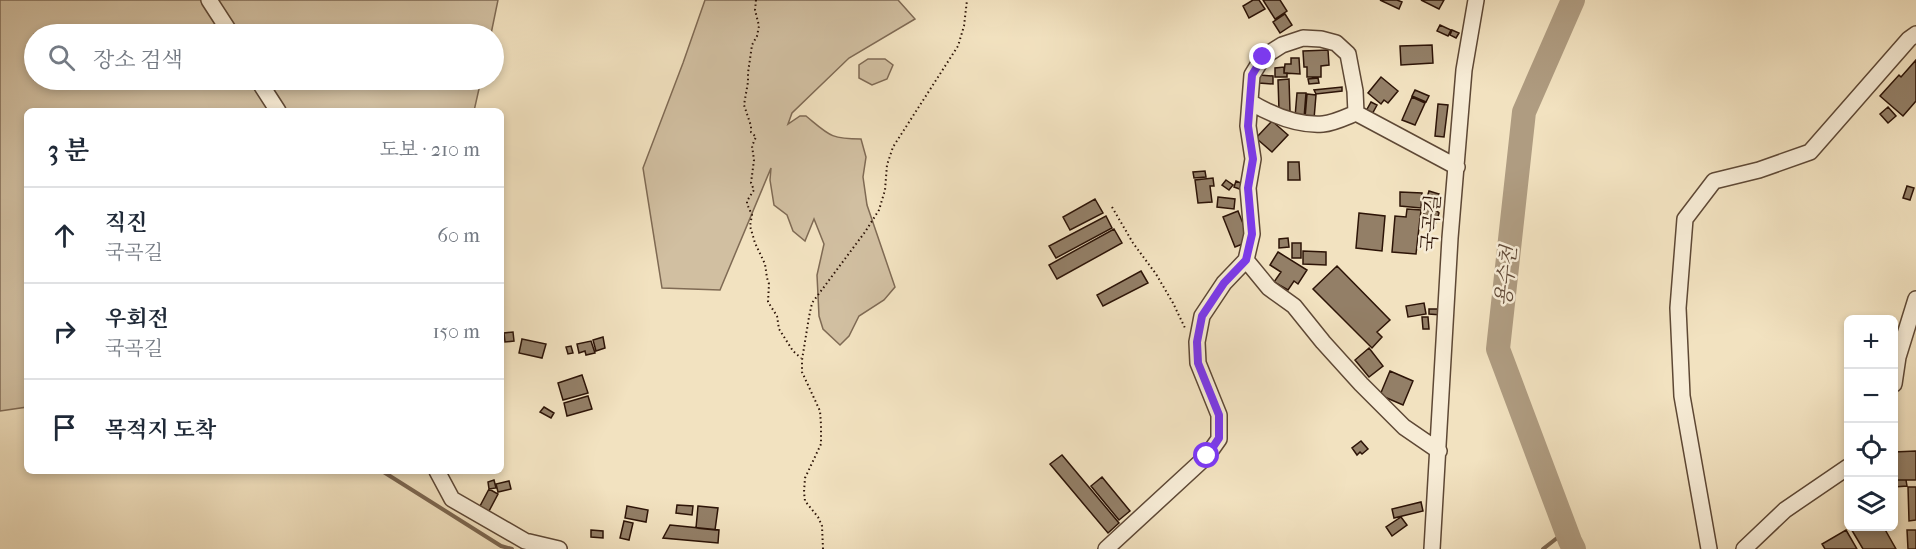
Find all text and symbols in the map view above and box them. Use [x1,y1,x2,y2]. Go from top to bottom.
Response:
search box [24,24,504,90]
icon: search [45,41,78,74]
route end [1249,43,1275,69]
text: 장소 검색 [93,47,183,73]
text: 3 분 [48,135,89,166]
text: 도보 · 210 m [379,138,480,161]
street label: 국곡길 [1417,193,1445,253]
text: 직진 [105,210,148,236]
icon: ahead [48,219,81,252]
text: 60 m [437,224,480,247]
text: 국곡길 [105,241,163,264]
water label: 용수천 [1491,243,1521,308]
text: 우회전 [105,306,169,332]
icon: right [48,315,81,348]
map controls [1844,315,1898,531]
button: + [1844,315,1898,369]
text: 150 m [432,320,480,343]
text: 국곡길 [105,337,163,360]
button: − [1844,369,1898,423]
icon: arrive [48,411,81,444]
text: 목적지 도착 [105,417,216,443]
button: locate [1844,423,1898,477]
route start [1193,442,1219,468]
button: layers [1844,477,1898,531]

